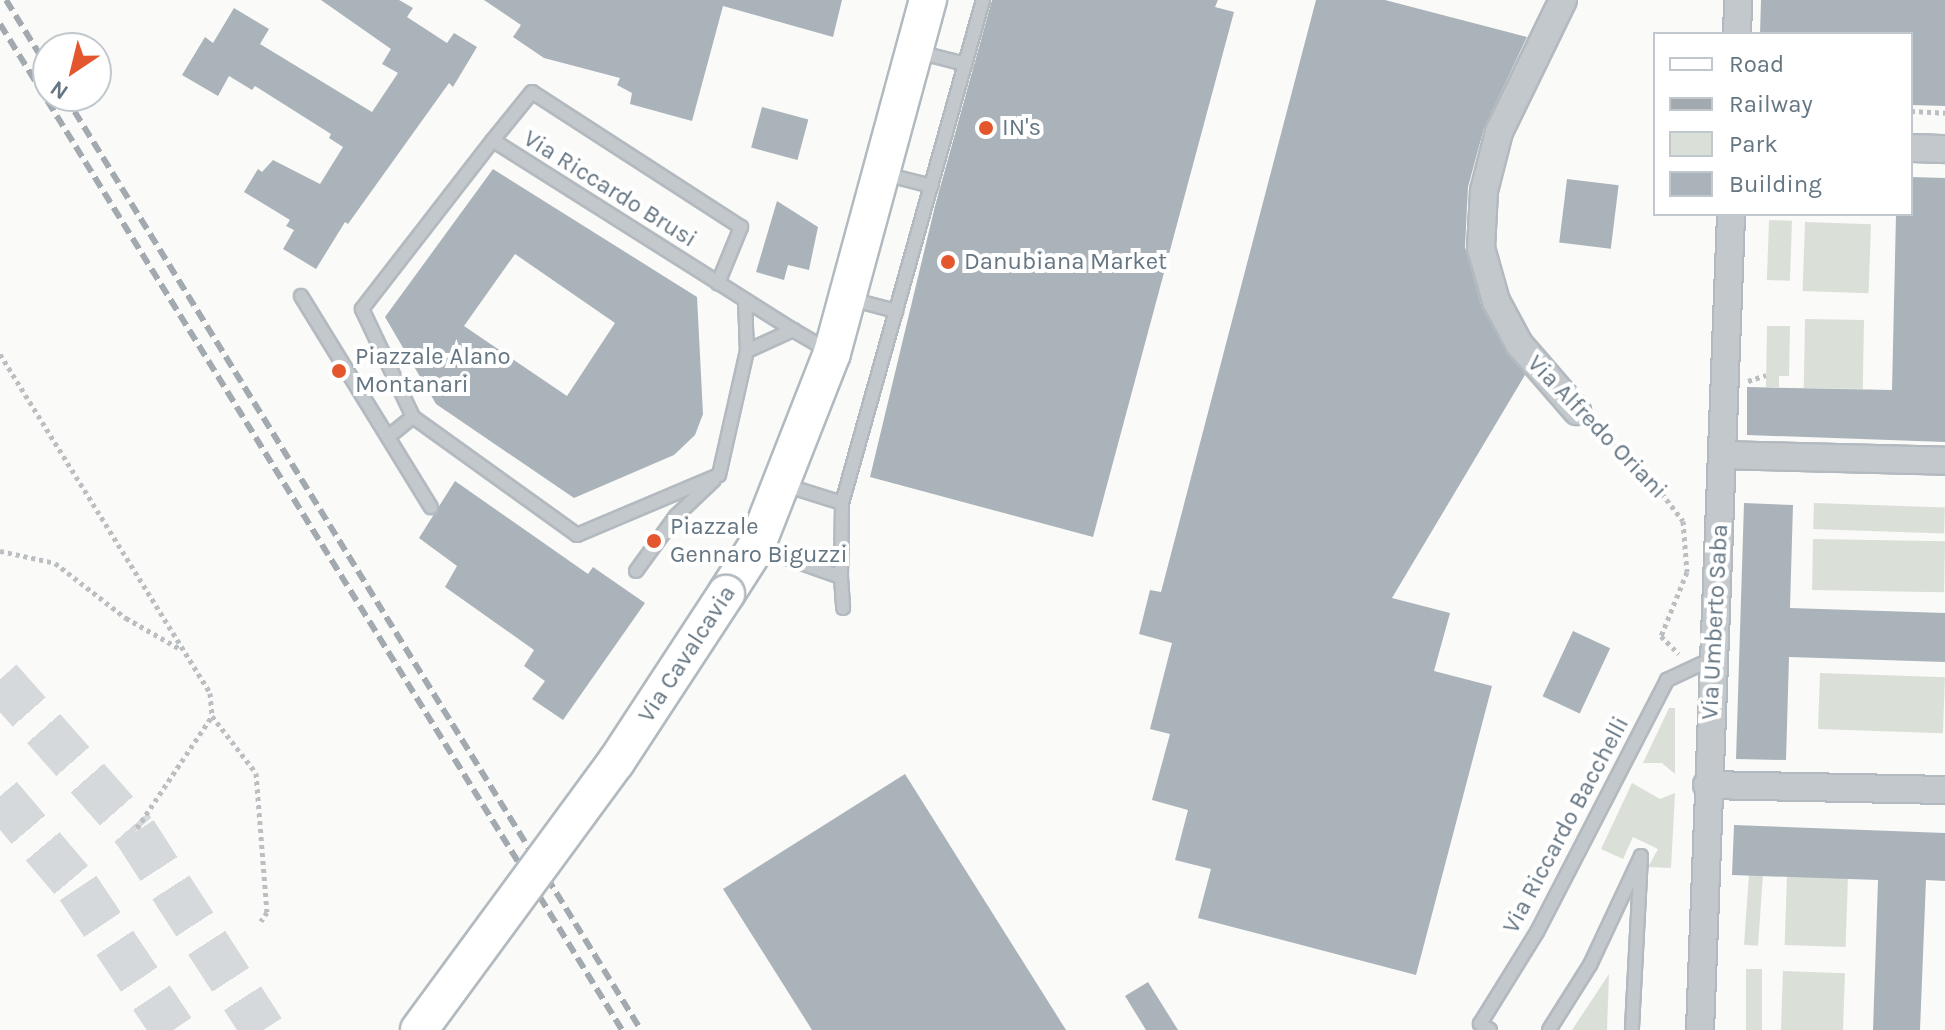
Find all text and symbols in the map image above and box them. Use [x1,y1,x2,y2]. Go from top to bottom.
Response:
north arrow [32,32,112,112]
legend [1653,32,1913,216]
text: Road [1729,50,1784,78]
text: N [45,75,73,105]
text: Railway [1729,90,1813,118]
place label: IN's [1002,114,1041,142]
marker: IN's [977,119,995,137]
street label: Via Riccardo Brusi [518,124,702,254]
text: Park [1729,130,1778,158]
text: Building [1729,170,1822,198]
place label: Danubiana Market [964,248,1167,276]
marker: Danubiana Market [939,253,957,271]
place label: Piazzale Alano Montanari [355,343,511,399]
street label: Via Alfredo Oriani [1521,349,1673,505]
marker: Piazzale Alano Montanari [330,362,348,380]
place label: Piazzale Gennaro Biguzzi [670,513,848,569]
street label: Via Umberto Saba [1695,523,1735,721]
marker: Piazzale Gennaro Biguzzi [645,532,663,550]
street label: Via Cavalcavia [632,580,742,728]
street label: Via Riccardo Bacchelli [1497,712,1635,938]

